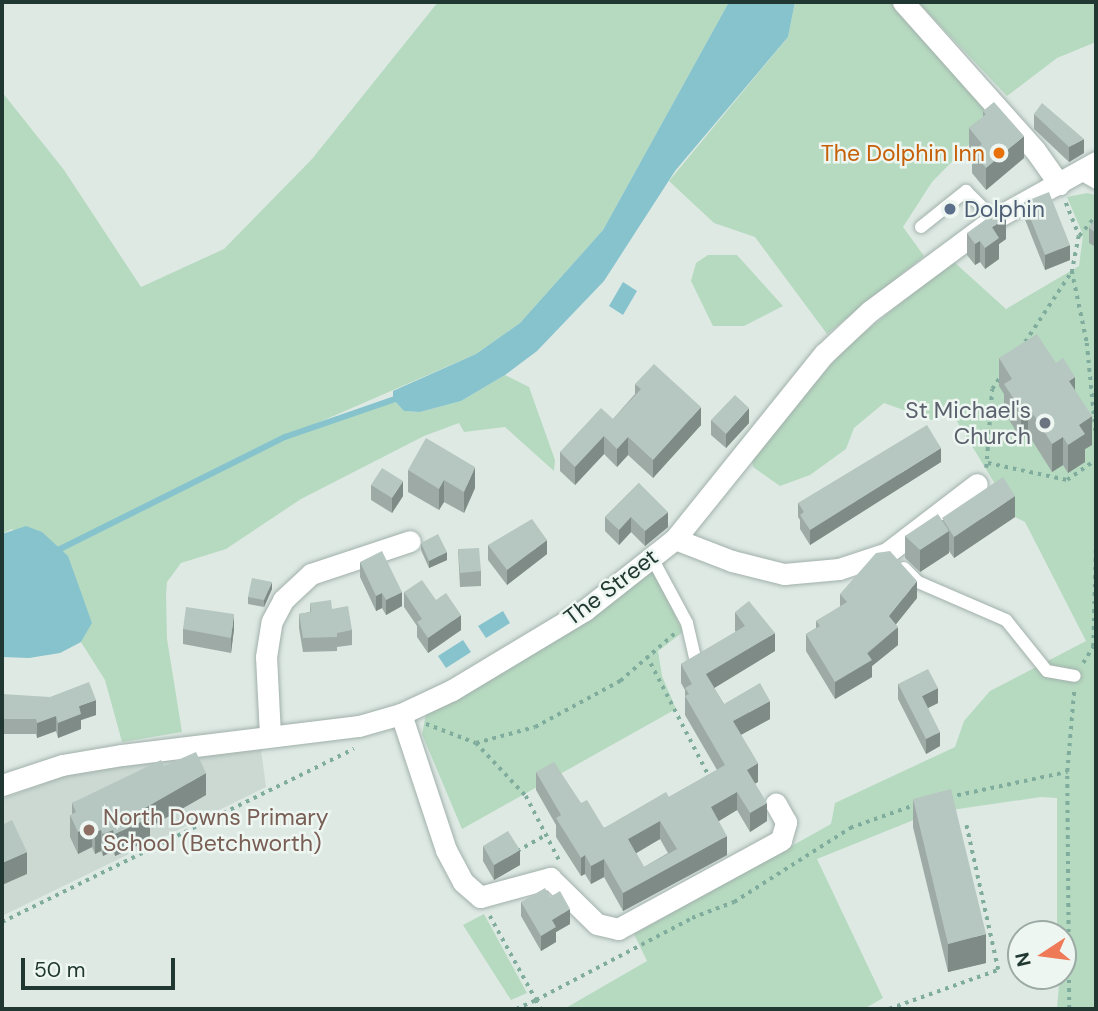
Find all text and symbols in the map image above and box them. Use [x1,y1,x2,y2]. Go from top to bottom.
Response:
place label: The Dolphin Inn [821,139,985,167]
marker: The Dolphin Inn [991,145,1007,161]
place label: Dolphin [964,195,1045,223]
marker: Dolphin [942,201,958,217]
place label: St Michael's Church [905,396,1031,450]
marker: St Michael's Church [1037,415,1053,431]
street label: The Street [559,543,663,631]
place label: North Downs Primary School (Betchworth) [103,803,329,857]
marker: North Downs Primary School (Betchworth) [81,822,97,838]
north arrow [1007,920,1077,990]
scale bar [24,944,178,988]
text: N [1009,950,1037,969]
text: 50 m [34,956,85,984]

